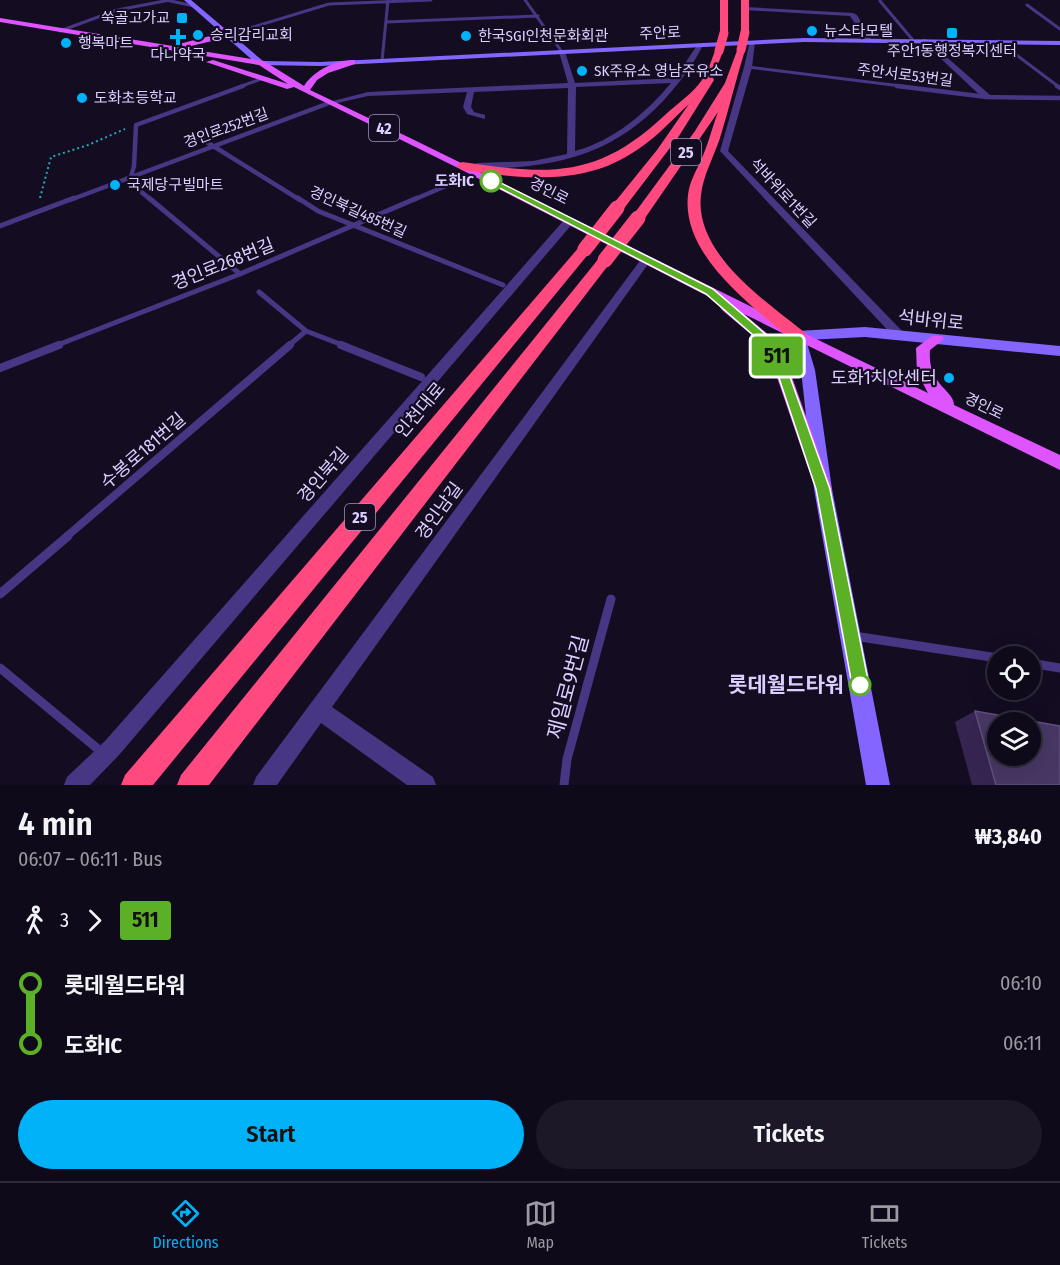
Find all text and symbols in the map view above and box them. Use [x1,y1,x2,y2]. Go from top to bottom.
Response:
place label: 쑥골고가교 [101,9,170,27]
marker: 쑥골고가교 [175,11,189,25]
place label: 뉴스타모텔 [824,22,893,40]
street label: 주안로 [639,23,681,43]
marker: 뉴스타모텔 [805,24,819,38]
place label: 승리감리교회 [210,26,293,44]
marker: 주안1동행정복지센터 [945,26,959,40]
place label: 한국SGI인천문화회관 [478,27,609,45]
marker: 승리감리교회 [191,28,205,42]
marker: 한국SGI인천문화회관 [459,29,473,43]
marker: 다나약국 [171,30,185,44]
place label: 행복마트 [78,34,133,52]
marker: 행복마트 [59,36,73,50]
place label: 주안1동행정복지센터 [887,42,1017,60]
place label: 다나약국 [150,46,206,64]
street label: 주안서로53번길 [856,60,954,90]
place label: SK주유소 영남주유소 [594,62,724,80]
marker: SK주유소 영남주유소 [575,64,589,78]
place label: 도화초등학교 [94,89,177,107]
marker: 도화초등학교 [75,91,89,105]
street label: 경인로252번길 [181,104,271,152]
road number: 42 [369,115,399,141]
road number: 25 [671,139,701,165]
street label: 석바위로1번길 [746,154,820,232]
marker: 도화IC [480,170,502,192]
place label: 도화IC [435,172,474,190]
street label: 경인로 [526,174,572,208]
place label: 국제당구빌마트 [127,176,224,194]
marker: 국제당구빌마트 [108,178,122,192]
street label: 경인북길485번길 [307,183,409,241]
street label: 경인로268번길 [168,233,278,295]
street label: 석바위로 [897,306,965,334]
line badge: 511 [742,336,812,376]
text: 511 [764,343,790,369]
place label: 도화1치안센터 [831,367,937,389]
marker: 도화1치안센터 [942,371,956,385]
street label: 인천대로 [390,378,450,442]
street label: 경인로 [961,389,1007,423]
street label: 수봉로181번길 [96,408,190,494]
street label: 경인북길 [293,443,353,507]
street label: 경인남길 [411,478,467,544]
road number: 25 [345,504,375,530]
street label: 제일로9번길 [542,632,594,742]
map controls [987,646,1041,766]
button: locate [987,646,1041,700]
place label: 롯데월드타워 [728,672,844,698]
marker: 롯데월드타워 [849,674,871,696]
button: layers [987,712,1041,766]
text: 4 min [18,804,93,844]
text: ₩3,840 [975,823,1042,850]
text: 06:07 – 06:11 · Bus [18,847,162,871]
icon: walk [18,904,51,937]
icon: forward [78,904,111,937]
text: 511 [132,907,159,933]
text: 3 [60,908,69,932]
text: 06:10 [1000,971,1042,995]
text: 롯데월드타워 [64,972,185,999]
text: 06:11 [1003,1031,1042,1055]
text: 도화IC [64,1032,122,1059]
button: Start [18,1100,524,1169]
button: Tickets [536,1100,1042,1169]
tab: Directions [153,1197,219,1252]
tab: Map [524,1197,557,1252]
tab: Tickets [862,1197,907,1252]

